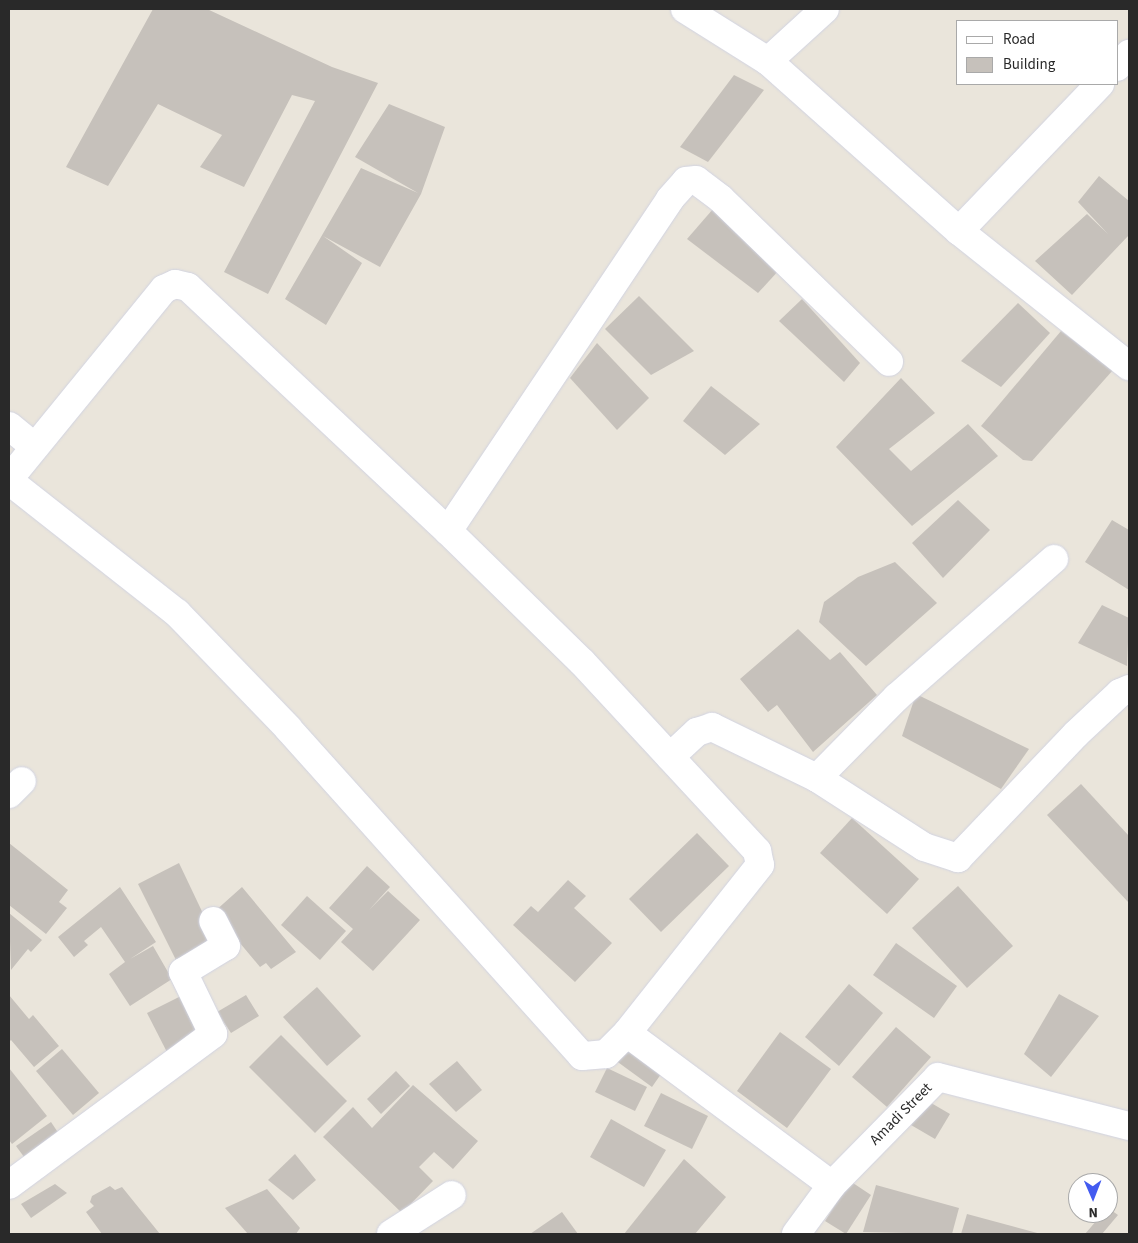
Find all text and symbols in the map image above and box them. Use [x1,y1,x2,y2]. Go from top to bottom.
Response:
legend [956,20,1118,85]
text: Road [1003,29,1035,50]
text: Building [1003,54,1055,75]
street label: Amadi Street [866,1079,936,1149]
north arrow [1068,1173,1118,1223]
text: N [1088,1202,1098,1222]

